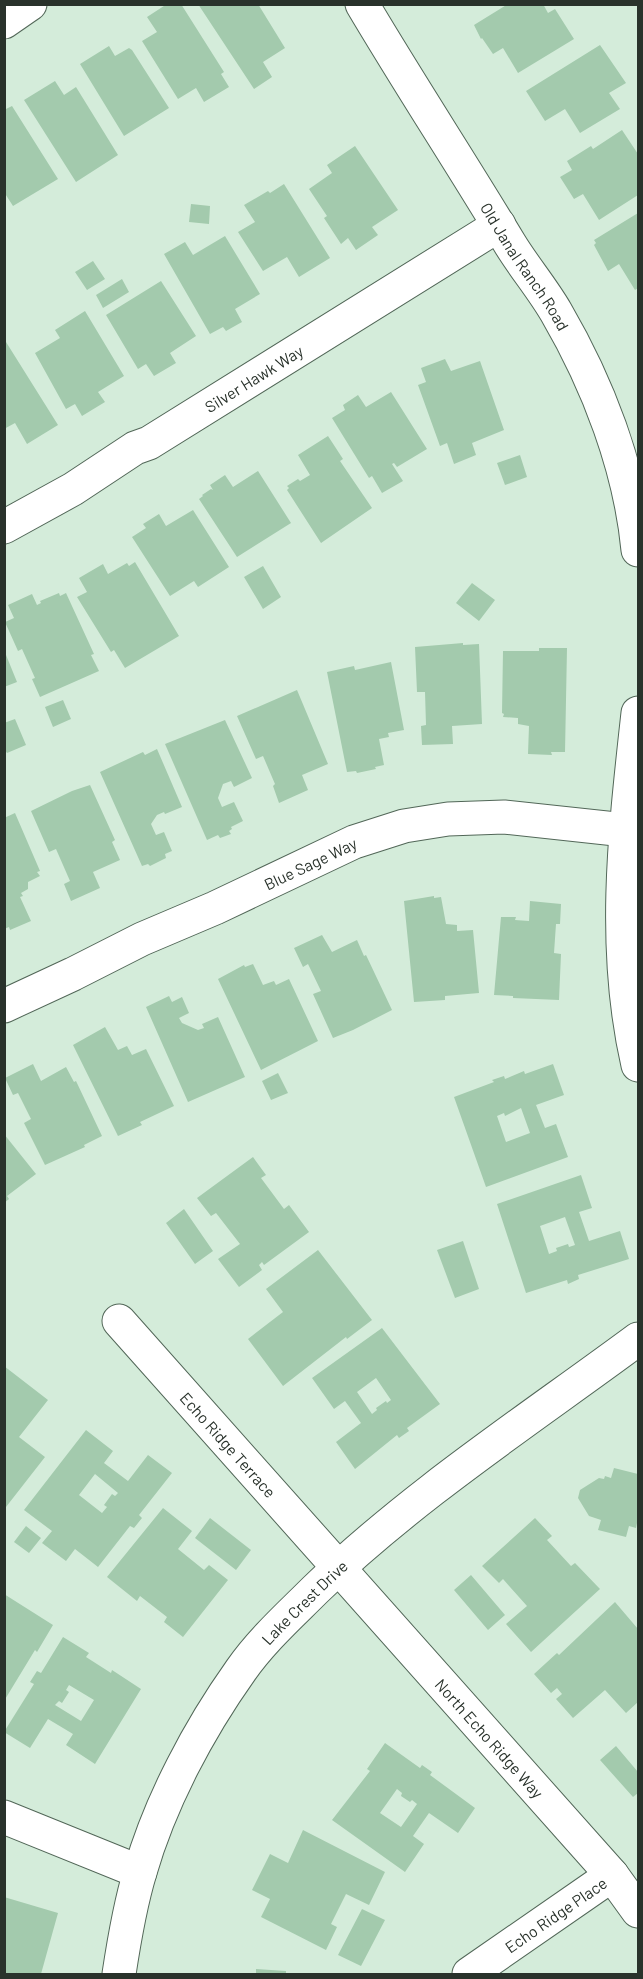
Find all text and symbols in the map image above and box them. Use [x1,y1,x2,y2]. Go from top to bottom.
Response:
street label: Old Janal Ranch Road [477,199,574,333]
street label: Silver Hawk Way [201,340,307,416]
street label: Blue Sage Way [261,832,360,893]
street label: Echo Ridge Terrace [177,1388,281,1501]
street label: Lake Crest Drive [257,1555,351,1648]
street label: North Echo Ridge Way [432,1674,548,1802]
street label: Echo Ridge Place [501,1872,610,1956]

